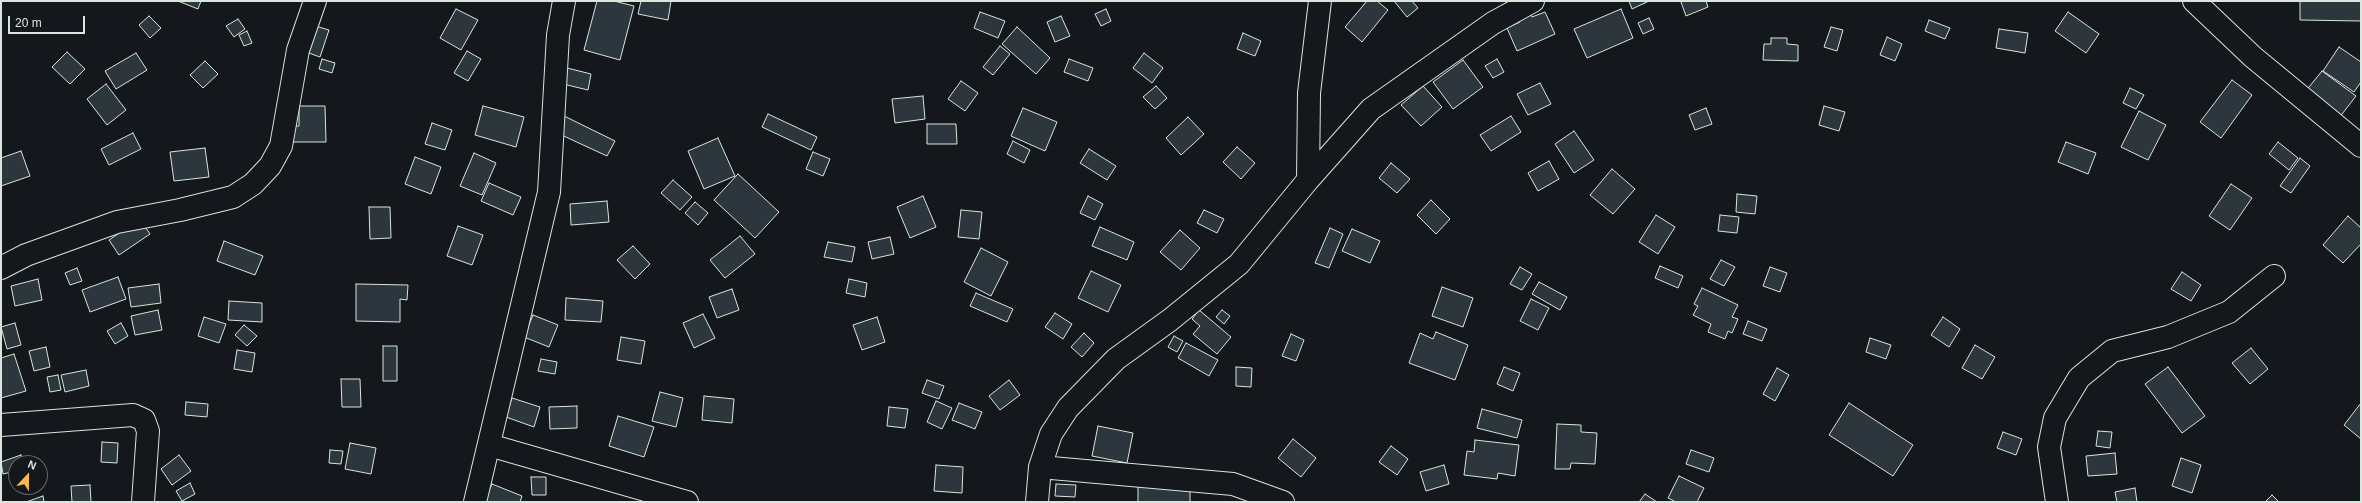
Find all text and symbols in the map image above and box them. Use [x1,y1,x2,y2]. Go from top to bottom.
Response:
scale bar [10,8,87,34]
text: 20 m [15,16,42,30]
north arrow [8,455,48,495]
text: N [26,458,38,472]

